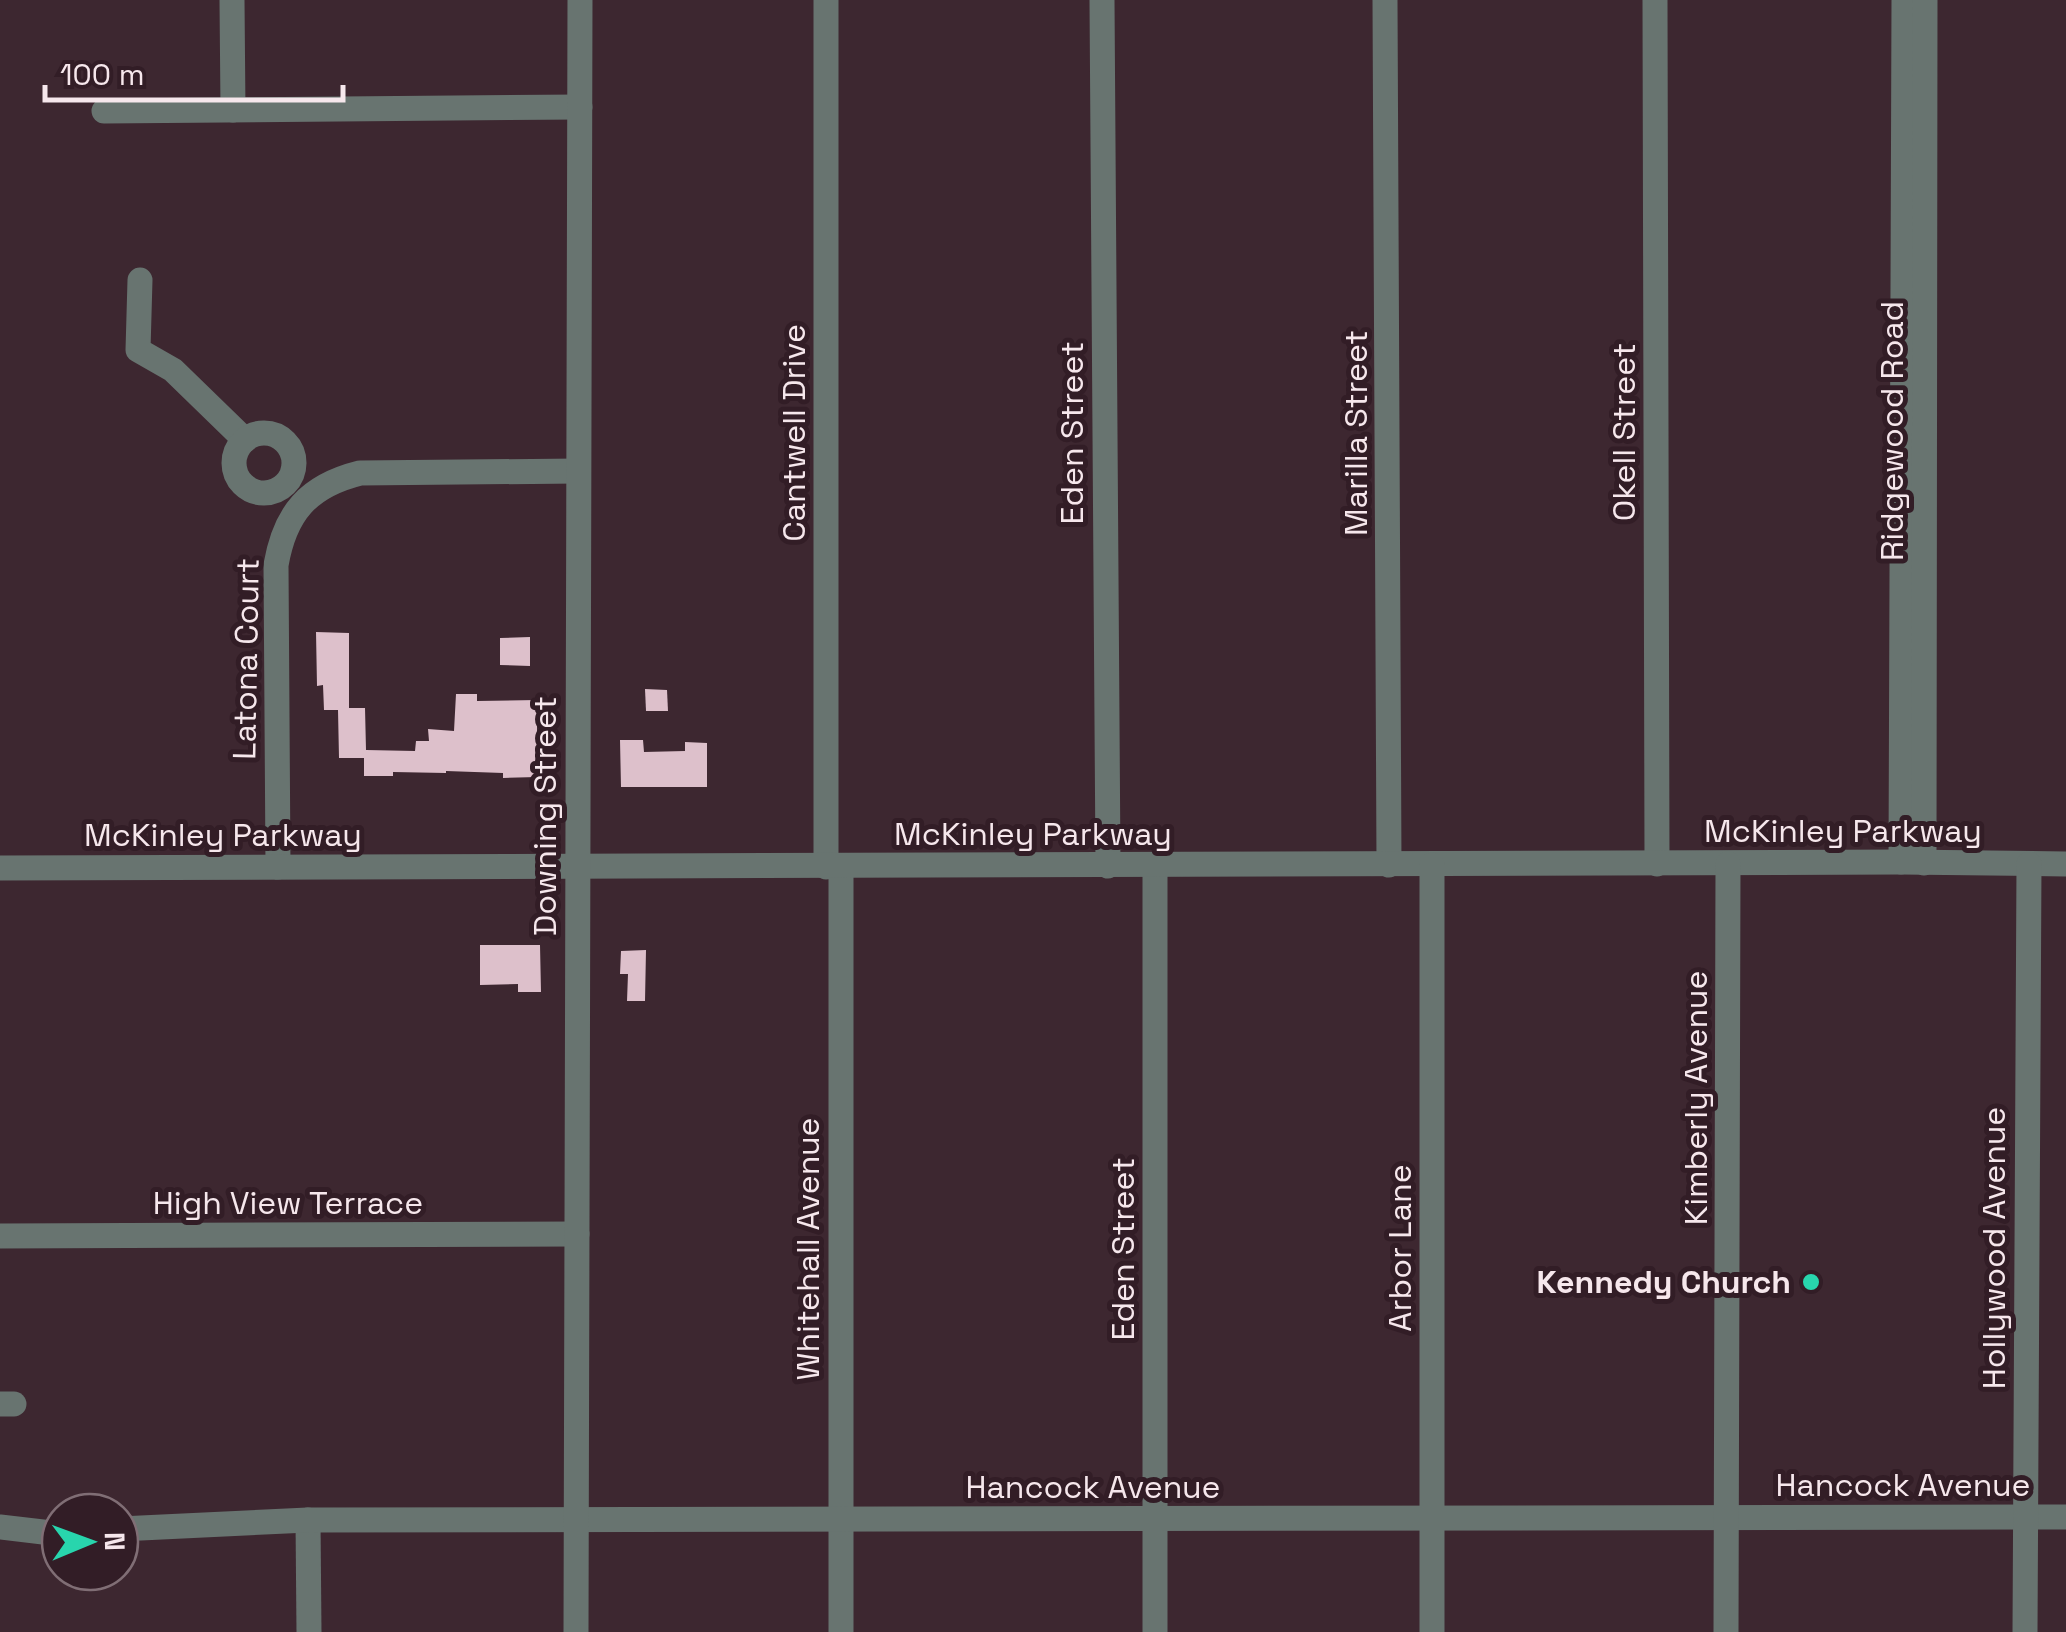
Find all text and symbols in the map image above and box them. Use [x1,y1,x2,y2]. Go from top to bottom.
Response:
scale bar [45,40,342,102]
text: 100 m [60,55,145,94]
street label: Ridgewood Road [1872,301,1912,561]
street label: Cantwell Drive [774,324,814,542]
street label: Marilla Street [1336,330,1376,536]
street label: Eden Street [1052,341,1092,525]
street label: Okell Street [1604,343,1644,521]
street label: Latona Court [224,558,268,760]
street label: Downing Street [525,696,565,936]
street label: McKinley Parkway [1704,811,1982,851]
street label: McKinley Parkway [894,814,1172,854]
street label: McKinley Parkway [84,815,362,855]
street label: Kimberly Avenue [1676,971,1716,1225]
street label: Hollywood Avenue [1974,1107,2014,1389]
street label: Whitehall Avenue [788,1117,828,1381]
street label: Eden Street [1103,1157,1143,1341]
street label: Arbor Lane [1380,1164,1420,1332]
street label: High View Terrace [153,1183,423,1223]
place label: Kennedy Church [1536,1262,1791,1302]
marker: Kennedy Church [1800,1271,1822,1293]
street label: Hancock Avenue [1775,1465,2031,1505]
street label: Hancock Avenue [965,1467,1221,1507]
north arrow [40,1492,140,1592]
text: N [97,1532,133,1551]

